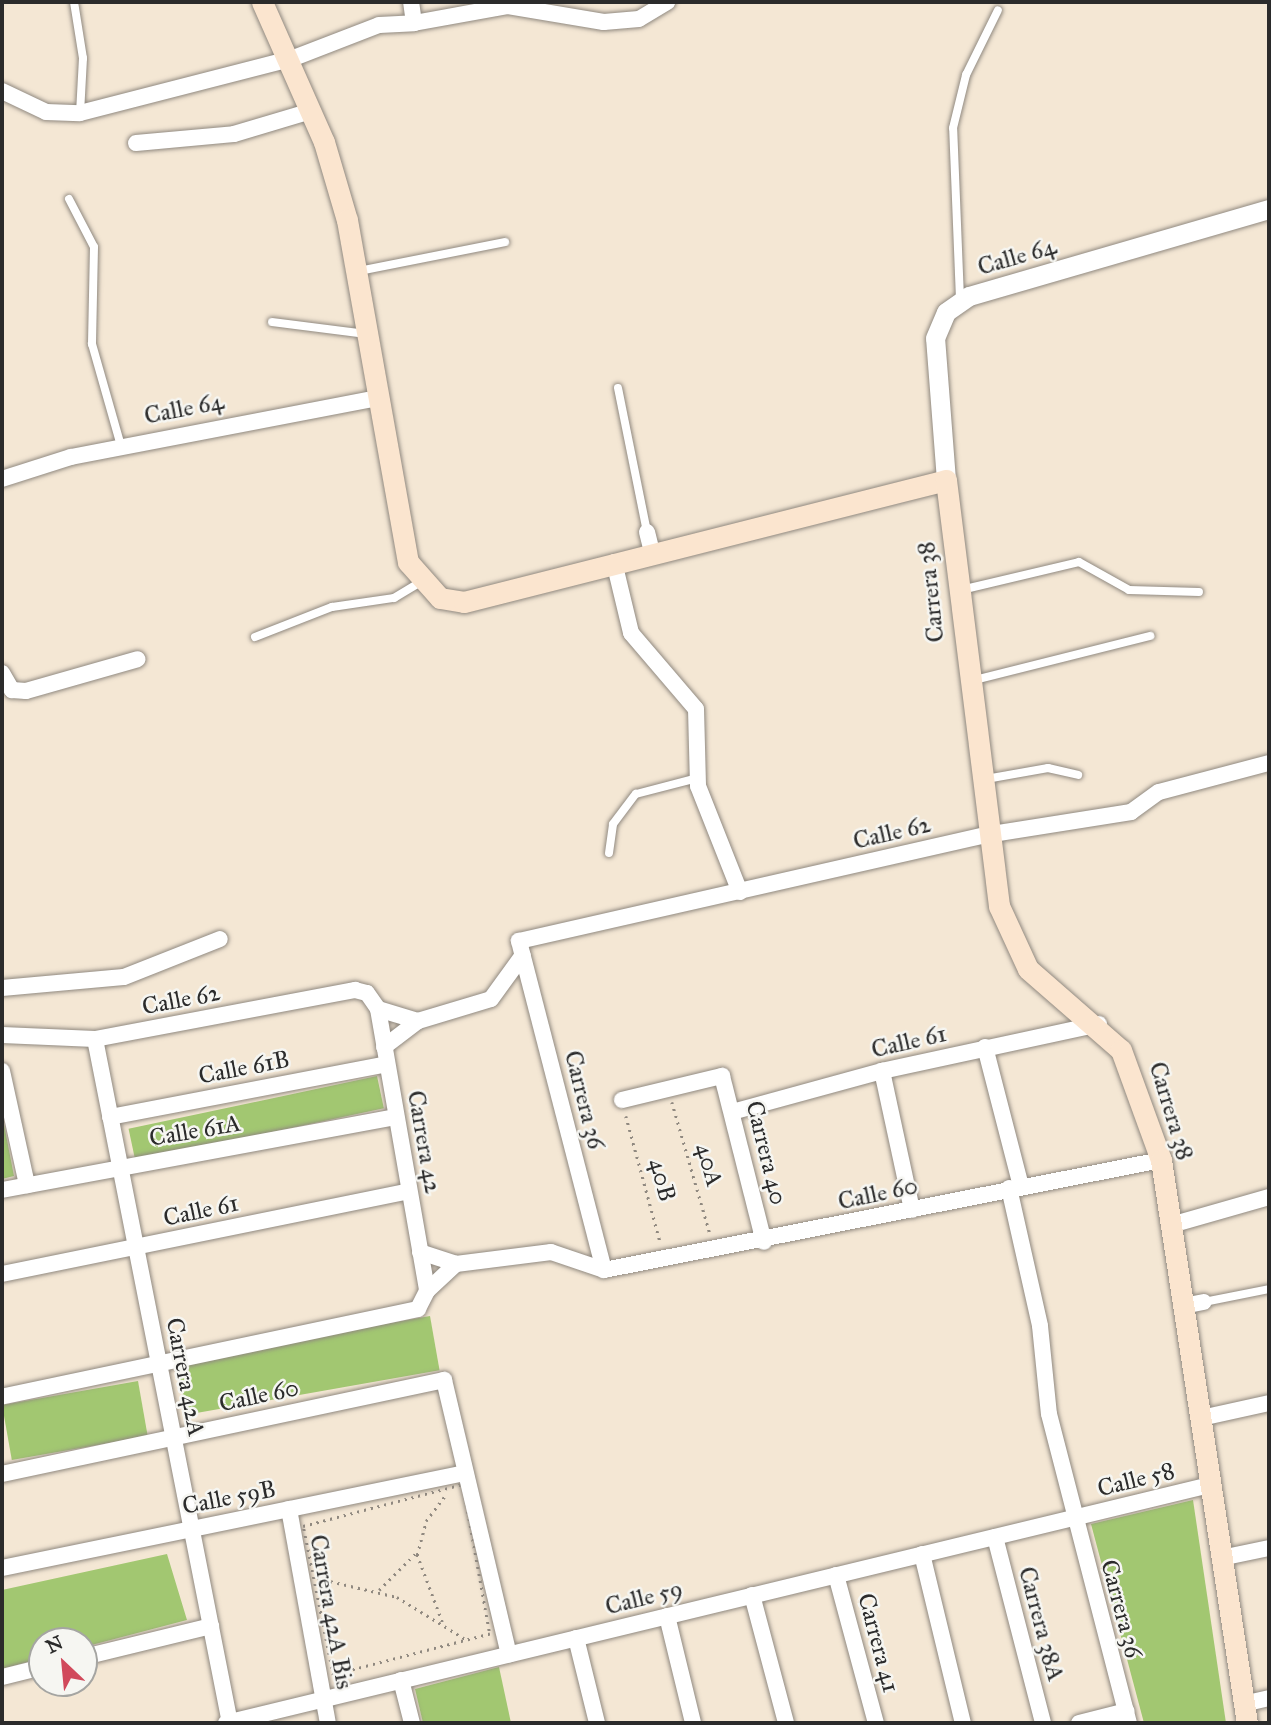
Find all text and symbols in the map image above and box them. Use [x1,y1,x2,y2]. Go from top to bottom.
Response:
street label: Calle 64 [974,232,1060,282]
street label: Calle 64 [142,387,226,431]
street label: Carrera 38 [911,540,951,644]
street label: Calle 62 [850,810,934,856]
street label: Calle 62 [140,978,222,1022]
street label: Calle 61 [869,1019,949,1065]
street label: Calle 61B [196,1045,292,1091]
street label: Carrera 36 [558,1048,610,1152]
street label: Carrera 38 [1142,1059,1200,1163]
street label: Carrera 42 [401,1088,447,1196]
street label: Carrera 40 [739,1098,793,1208]
street label: Calle 61A [147,1109,243,1153]
street label: 40A [689,1140,729,1190]
street label: 40B [642,1155,682,1205]
street label: Calle 60 [835,1172,921,1216]
street label: Calle 61 [161,1189,241,1233]
street label: Carrera 42A [159,1315,211,1439]
street label: Calle 60 [216,1374,302,1418]
street label: Calle 58 [1094,1457,1178,1503]
street label: Calle 59B [180,1475,278,1521]
street label: Carrera 42A Bis [303,1533,359,1691]
street label: Carrera 36 [1094,1557,1148,1661]
street label: Carrera 38A [1012,1564,1070,1684]
street label: Calle 59 [602,1575,686,1621]
street label: Carrera 41 [851,1590,905,1696]
north arrow [28,1627,98,1697]
text: N [42,1631,67,1658]

